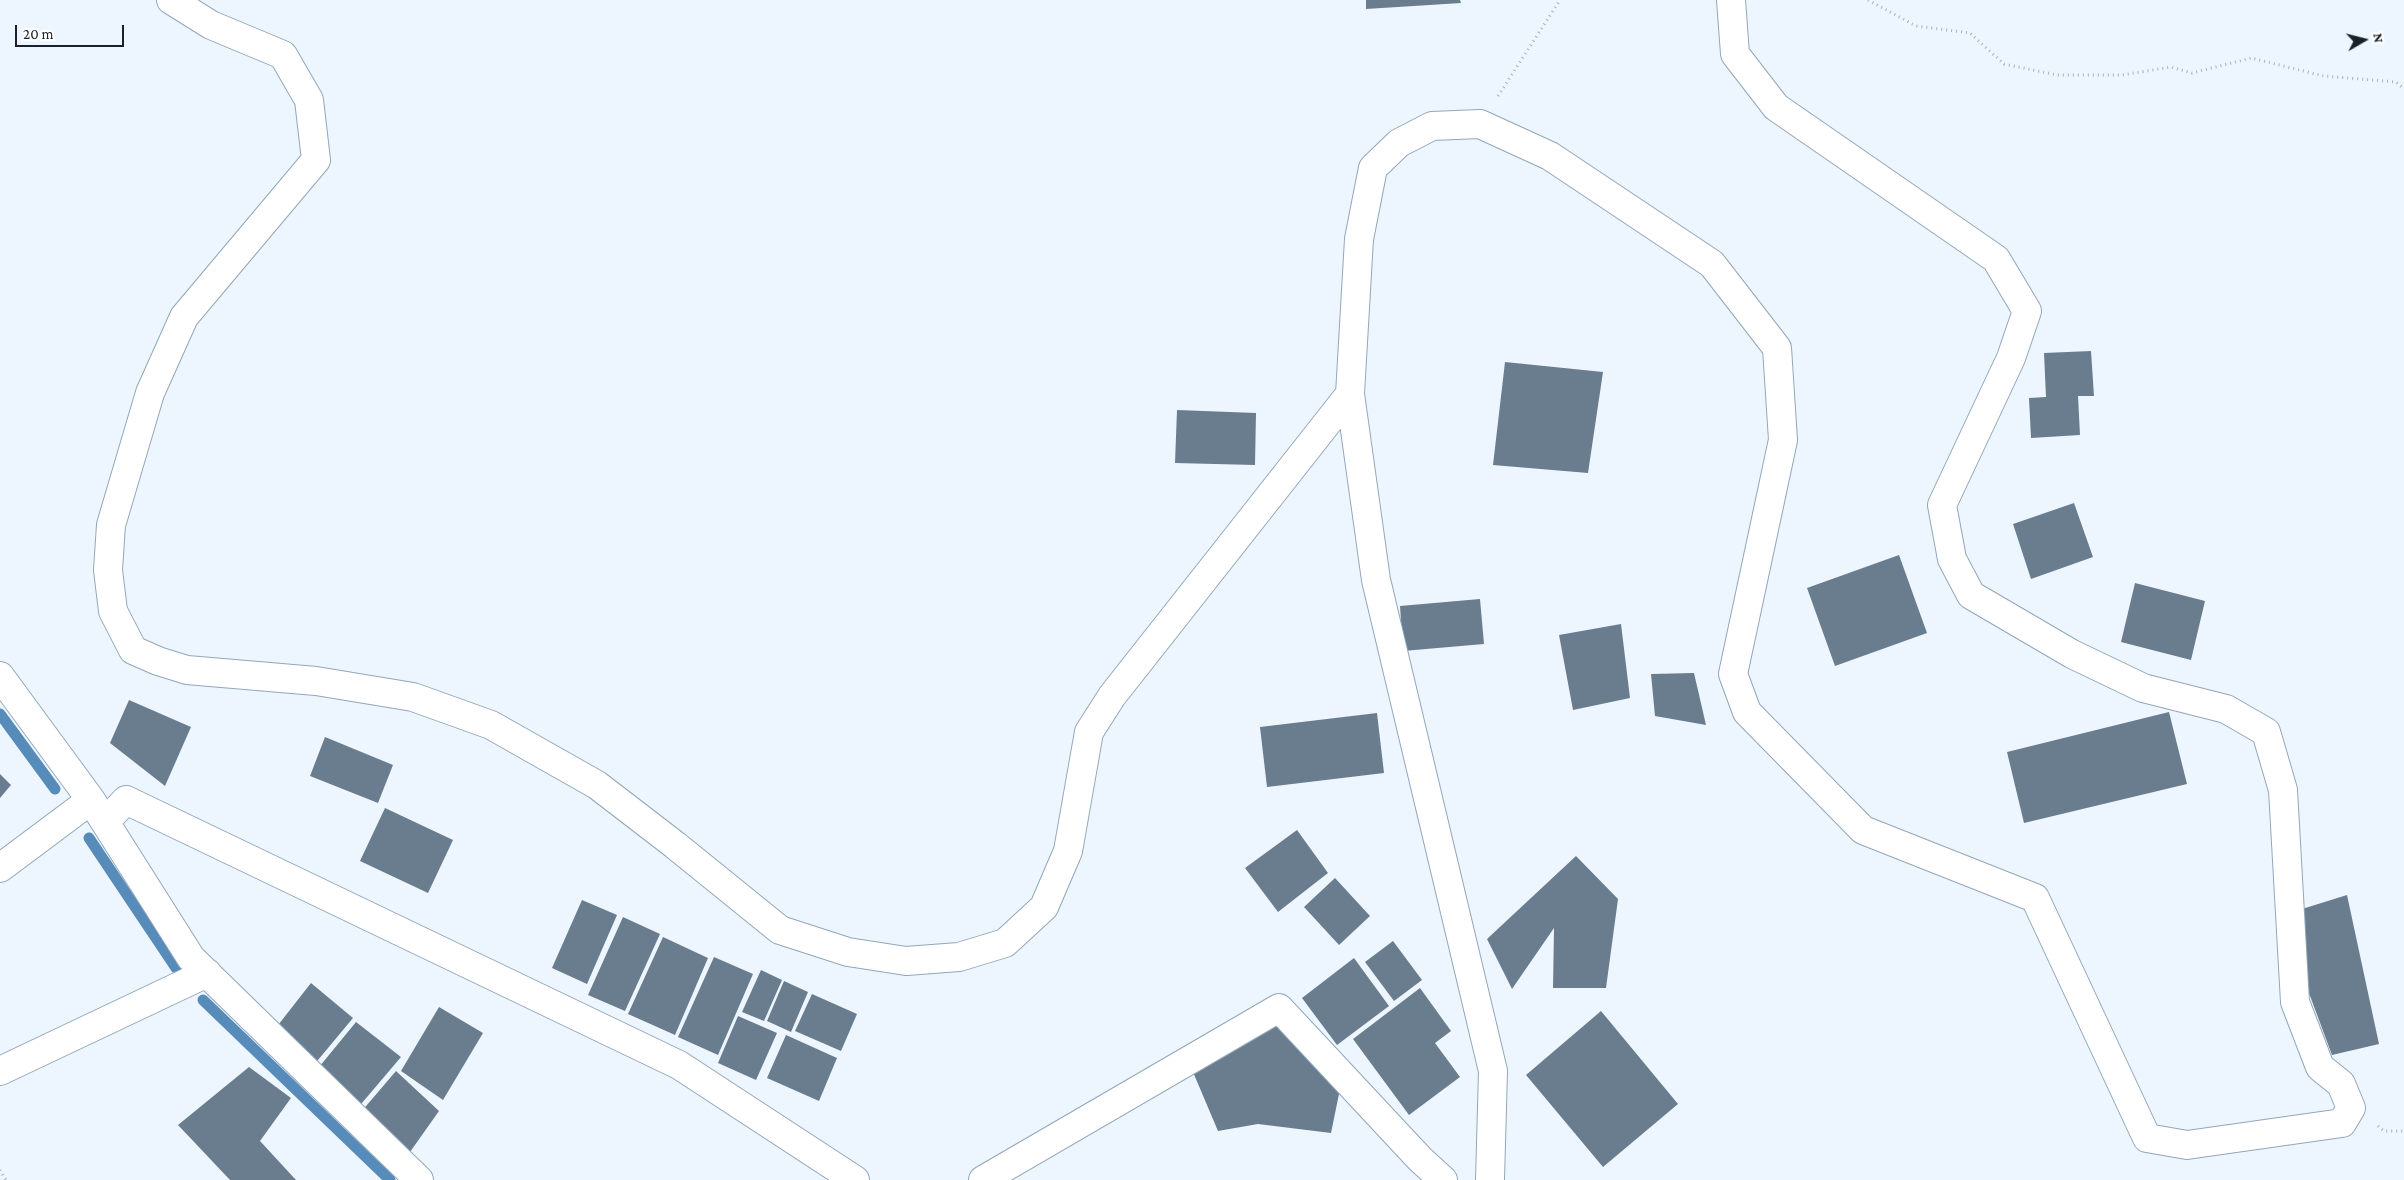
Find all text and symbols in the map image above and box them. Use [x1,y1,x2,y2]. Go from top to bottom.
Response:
scale bar [18,15,126,47]
north arrow [2339,15,2389,65]
text: 20 m [23,26,54,42]
text: N [2370,32,2387,44]

